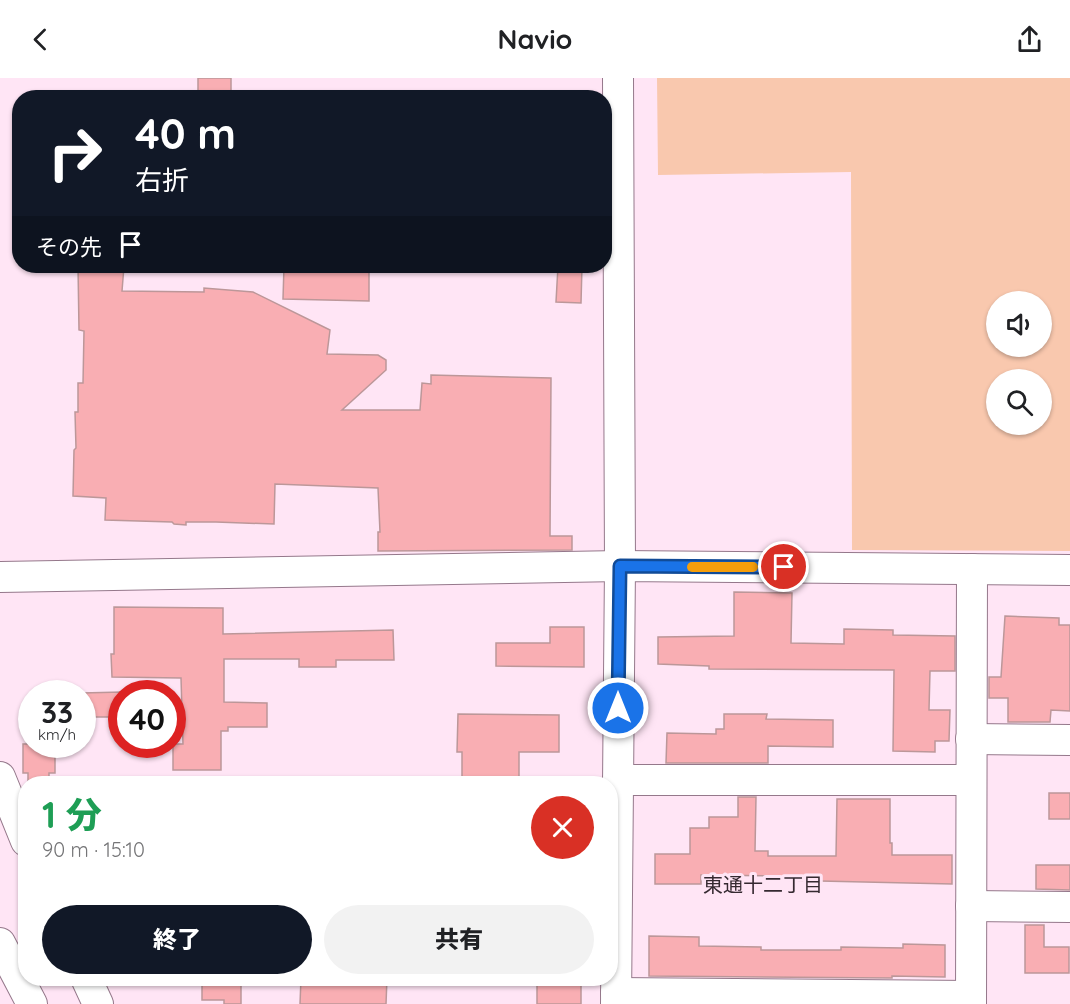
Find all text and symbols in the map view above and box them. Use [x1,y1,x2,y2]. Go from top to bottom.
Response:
text: Navio [498,22,572,56]
icon: back [24,23,57,56]
icon: share [1013,23,1046,56]
text: 40 m [135,107,236,160]
icon: right [36,114,114,192]
text: 右折 [135,163,189,197]
icon: arrive [114,228,147,261]
text: その先 [36,233,102,261]
map controls [986,291,1052,435]
button: sound [986,291,1052,357]
button: search [986,369,1052,435]
pin [758,541,809,592]
icon: arrive [767,550,800,583]
position arrow [586,676,650,740]
speed limit sign: 40 [108,680,186,758]
text: 33 [41,693,73,731]
text: km/h [38,725,76,744]
text: 1 分 [42,792,102,837]
button: close [531,796,594,859]
text: 90 m · 15:10 [42,837,145,862]
district label: 東通十二丁目 [703,872,823,897]
button: 終了 [42,905,312,974]
button: 共有 [324,905,594,974]

